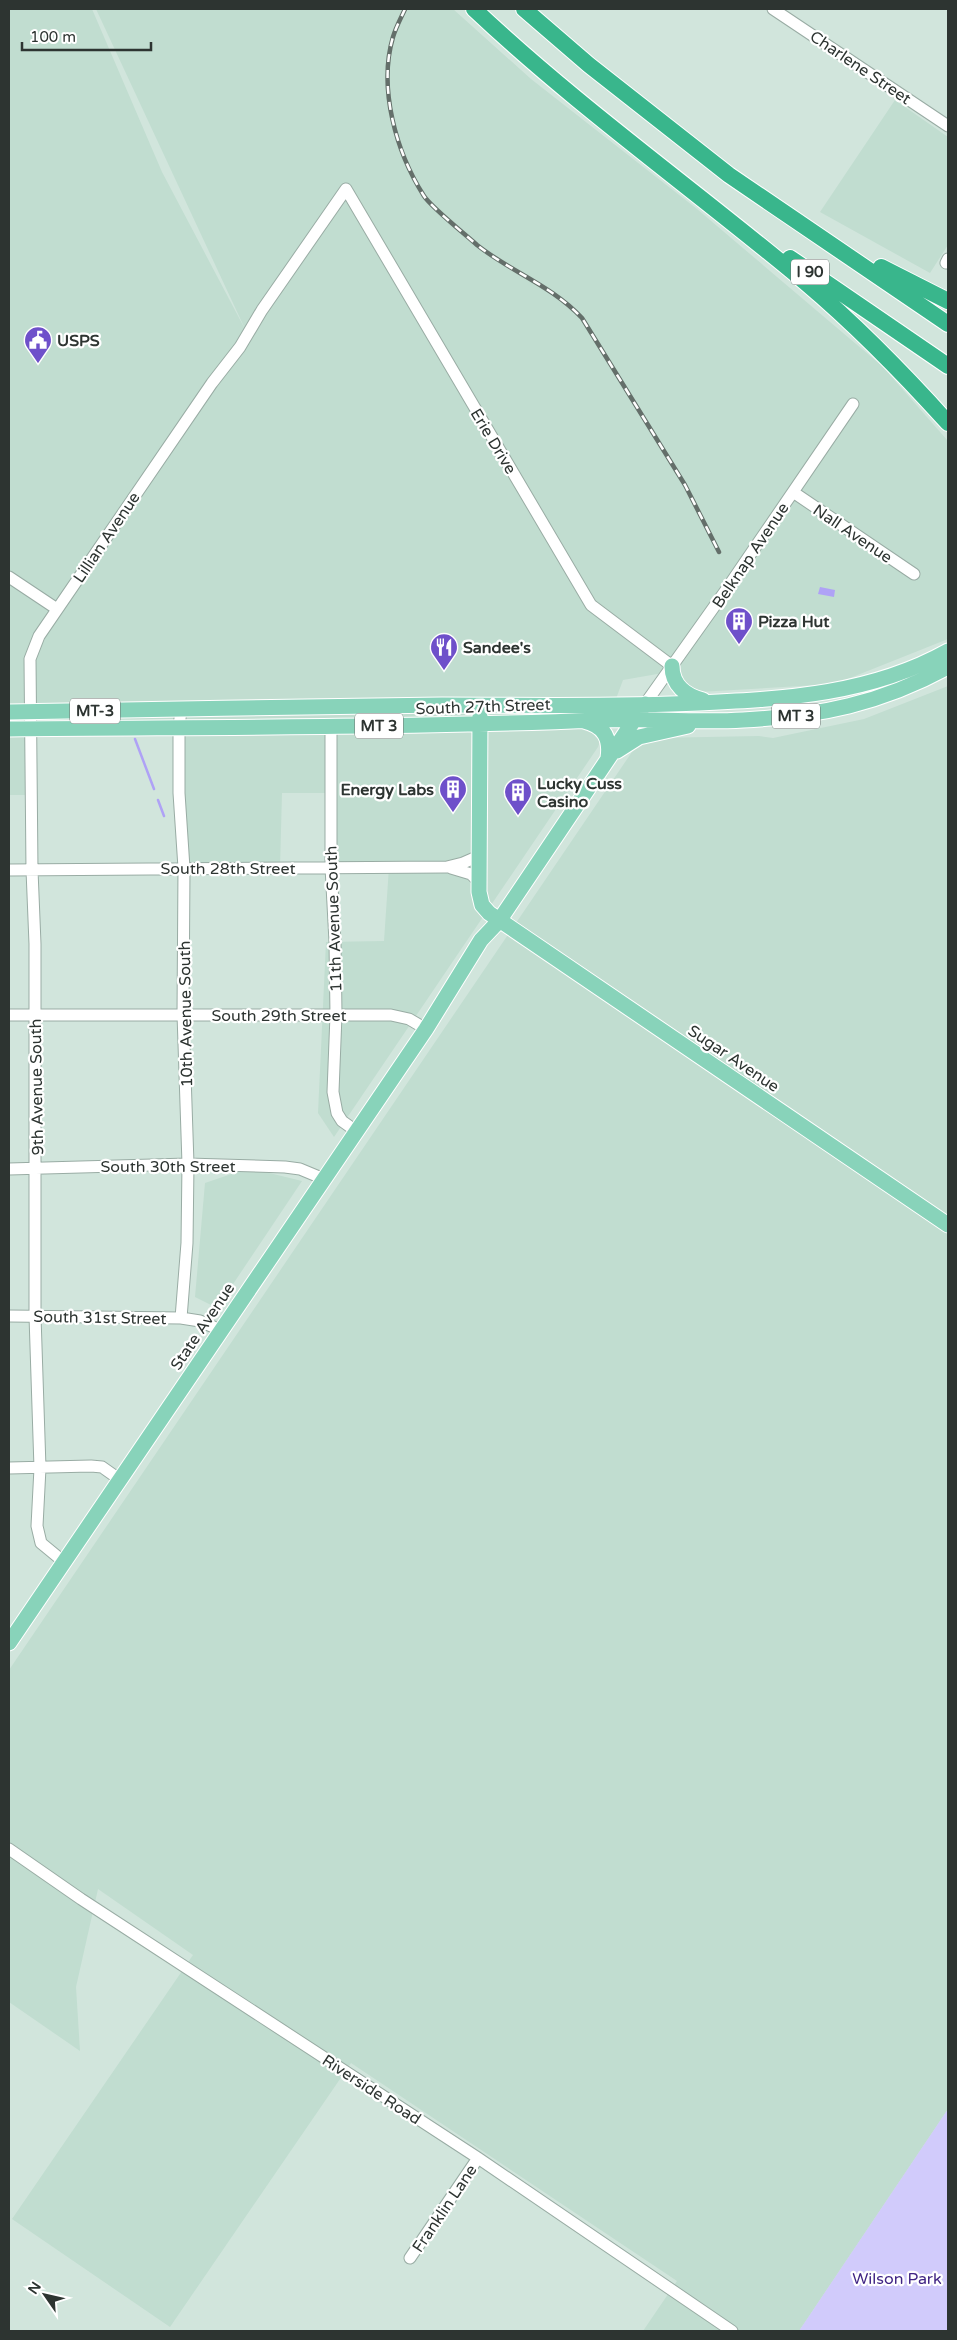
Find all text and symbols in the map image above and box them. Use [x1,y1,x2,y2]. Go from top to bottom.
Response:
scale bar [22,20,151,52]
street label: Charlene Street [806,27,915,109]
text: 100 m [30,28,76,46]
road number: I 90 [791,260,829,284]
public building icon: USPS [23,325,53,364]
place label: USPS [57,331,100,351]
street label: Erie Drive [466,405,520,478]
street label: Lillian Avenue [69,488,145,587]
street label: Belknap Avenue [708,499,794,612]
street label: Nall Avenue [809,500,896,568]
building icon: Pizza Hut [724,606,754,645]
place label: Pizza Hut [758,612,830,632]
restaurant icon: Sandee's [429,632,459,671]
place label: Sandee's [463,638,531,658]
street label: South 27th Street [415,695,551,719]
road number: MT-3 [70,698,120,724]
road number: MT 3 [772,704,820,728]
road number: MT 3 [355,714,403,738]
building icon: Energy Labs [438,774,468,813]
place label: Lucky Cuss Casino [537,774,622,812]
building icon: Lucky Cuss Casino [503,777,533,816]
place label: Energy Labs [340,780,434,800]
street label: 11th Avenue South [321,845,347,993]
street label: South 28th Street [160,859,296,879]
street label: 10th Avenue South [175,940,197,1088]
street label: South 29th Street [211,1006,347,1026]
street label: 9th Avenue South [26,1018,48,1155]
street label: Sugar Avenue [684,1021,783,1097]
street label: South 30th Street [100,1157,236,1177]
street label: State Avenue [166,1279,239,1374]
street label: South 31st Street [33,1307,167,1329]
street label: Riverside Road [318,2050,425,2129]
street label: Franklin Lane [408,2161,482,2256]
park label: Wilson Park [852,2269,942,2289]
north arrow [20,2270,70,2320]
text: N [24,2279,45,2297]

